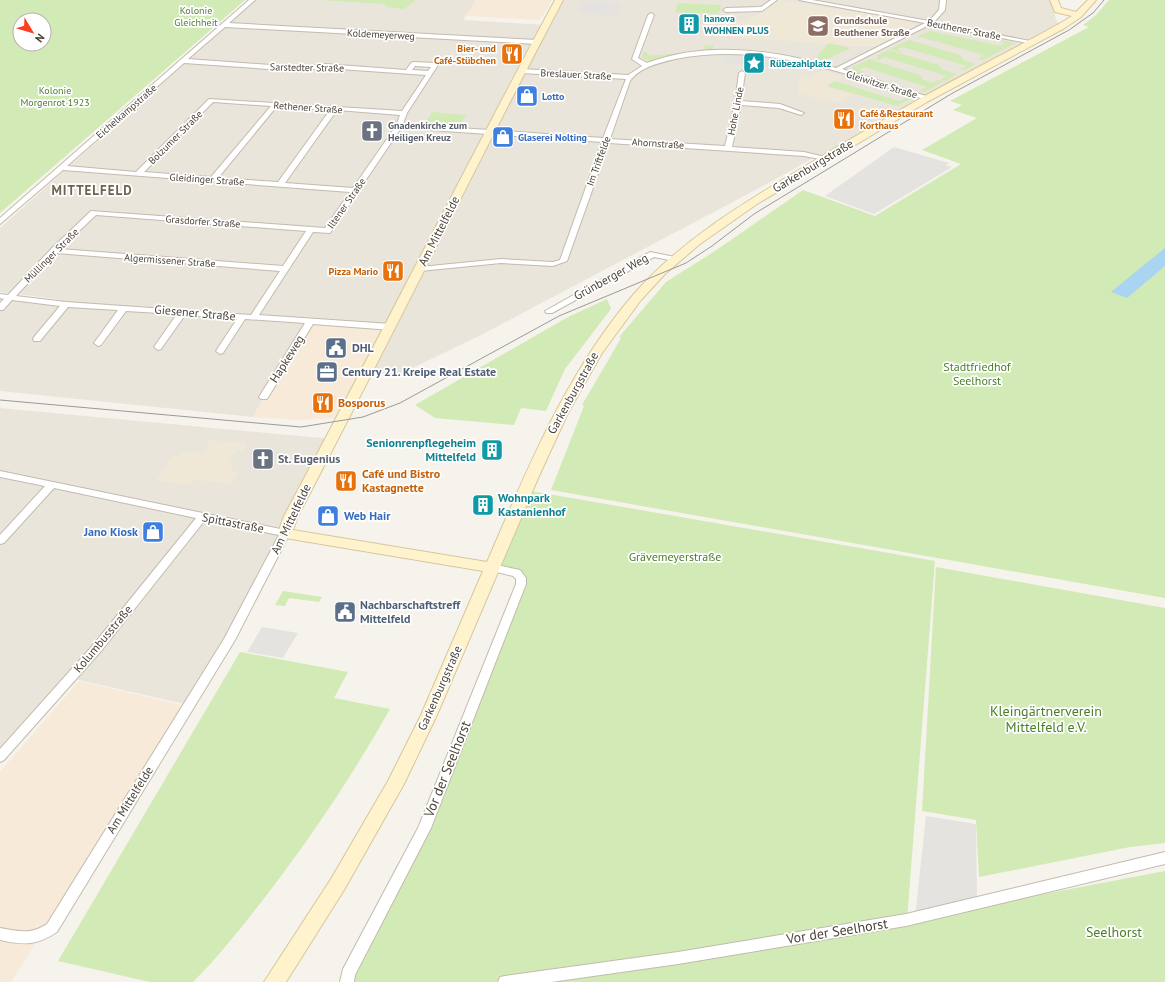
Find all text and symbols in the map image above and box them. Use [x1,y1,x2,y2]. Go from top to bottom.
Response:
park label: Kolonie Gleichheit [174,4,218,29]
building icon: hanova WOHNEN PLUS [676,11,702,37]
north arrow [12,12,52,52]
place label: hanova WOHNEN PLUS [704,12,769,37]
school or university icon: Grundschule Beuthener Straße [805,13,831,39]
place label: Grundschule Beuthener Straße [834,14,910,39]
street label: Beuthener Straße [926,16,1002,43]
street label: Koldemeyerweg [347,26,415,43]
text: N [32,31,48,45]
restaurant icon: Bier- und Café-Stübchen [499,41,525,67]
place label: Bier- und Café-Stübchen [434,42,496,67]
place icon: Rübezahlplatz [741,50,767,76]
place label: Rübezahlplatz [770,57,832,70]
street label: Sarstedter Straße [270,60,344,75]
street label: Breslauer Straße [540,66,612,83]
street label: Gleiwitzer Straße [845,67,919,101]
street label: Eichelkampstraße [93,81,159,141]
shop icon: Lotto [514,83,540,109]
park label: Kolonie Morgenrot 1923 [20,84,90,109]
street label: Hohe Linde [724,86,747,136]
place label: Lotto [542,90,565,103]
street label: Rethener Straße [273,99,343,116]
restaurant icon: Café&Restaurant Korthaus [831,106,857,132]
place label: Café&Restaurant Korthaus [860,107,933,132]
street label: Bolzumer Straße [146,108,205,167]
church icon: Gnadenkirche zum Heiligen Kreuz [359,118,385,144]
place label: Gnadenkirche zum Heiligen Kreuz [388,119,467,144]
shop icon: Glaserei Nolting [490,124,516,150]
place label: Glaserei Nolting [518,131,587,144]
street label: Im Triftfelde [583,135,613,188]
street label: Ahornstraße [631,135,685,152]
street label: Garkenburgstraße [770,136,856,196]
street label: Gleidinger Straße [169,170,245,189]
street label: Iltener Straße [324,175,369,231]
district label: MITTELFELD [51,182,133,199]
street label: Am Mittelfelde [415,193,463,268]
street label: Grasdorfer Straße [165,212,241,231]
street label: Müllinger Straße [21,225,81,285]
street label: Grünberger Weg [571,250,650,303]
street label: Algermissener Straße [124,251,216,270]
restaurant icon: Pizza Mario [380,258,406,284]
place label: Pizza Mario [328,265,379,278]
street label: Giesener Straße [154,301,236,324]
street label: Hapkeweg [266,332,307,385]
public building icon: DHL [323,335,349,361]
place label: DHL [352,340,375,355]
street label: Garkenburgstraße [544,349,601,436]
office icon: Century 21. Kreipe Real Estate [314,359,340,385]
park label: Stadtfriedhof Seelhorst [943,359,1012,388]
place label: Century 21. Kreipe Real Estate [342,364,496,379]
restaurant icon: Bosporus [310,390,336,416]
place label: Bosporus [338,395,385,410]
place label: Senionrenpflegeheim Mittelfeld [366,435,476,464]
building icon: Senionrenpflegeheim Mittelfeld [479,437,505,463]
church icon: St. Eugenius [250,446,276,472]
place label: St. Eugenius [278,451,340,466]
place label: Café und Bistro Kastagnette [362,466,441,495]
restaurant icon: Café und Bistro Kastagnette [333,468,359,494]
street label: Am Mittelfelde [267,481,314,556]
place label: Wohnpark Kastanienhof [498,490,567,519]
building icon: Wohnpark Kastanienhof [470,492,496,518]
shop icon: Web Hair [315,503,341,529]
place label: Web Hair [344,508,391,523]
street label: Spittastraße [201,509,265,536]
shop icon: Jano Kiosk [140,519,166,545]
place label: Jano Kiosk [83,524,138,539]
park label: Grävemeyerstraße [629,549,721,564]
place label: Nachbarschaftstreff Mittelfeld [360,597,461,626]
public building icon: Nachbarschaftstreff Mittelfeld [332,599,358,625]
street label: Kolumbusstraße [70,602,135,675]
street label: Garkenburgstraße [414,643,465,733]
park label: Kleingärtnerverein Mittelfeld e.V. [990,702,1102,736]
street label: Vor der Seelhorst [419,718,475,821]
street label: Am Mittelfelde [103,763,156,836]
street label: Vor der Seelhorst [784,914,889,948]
park label: Seelhorst [1086,923,1142,941]

